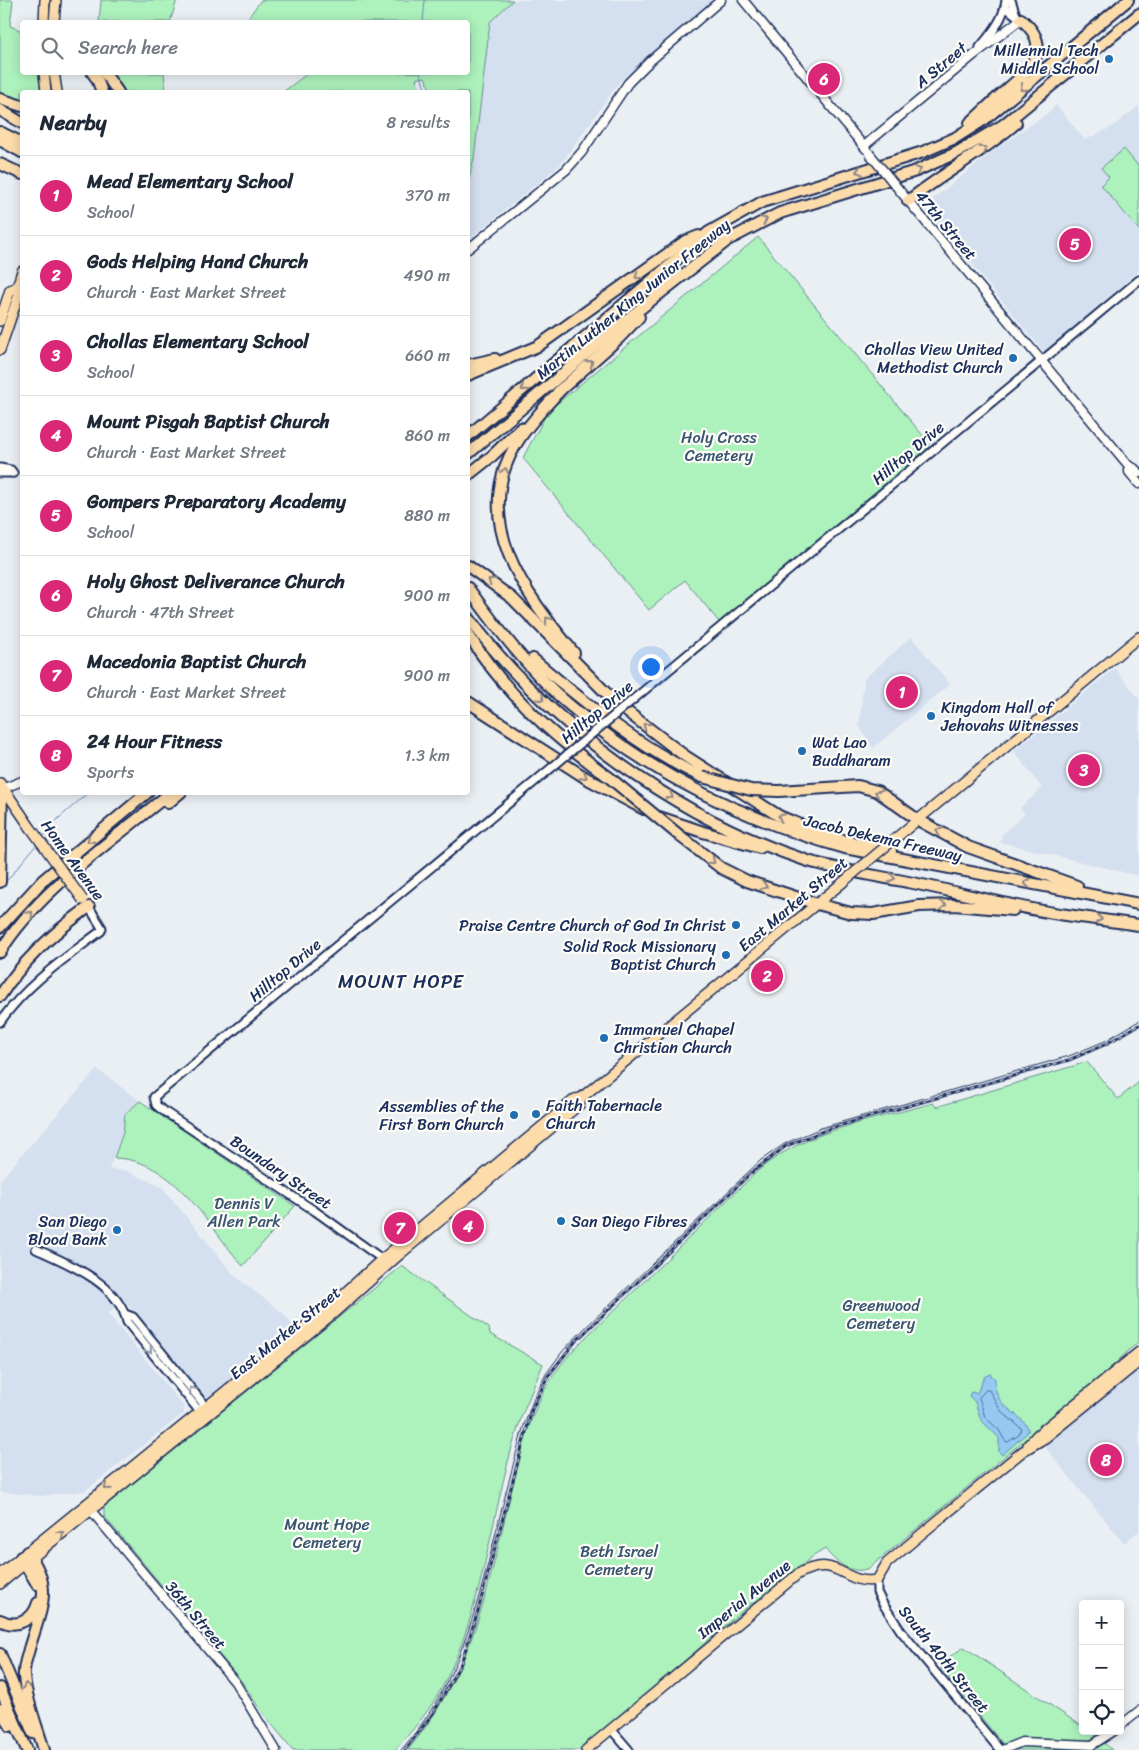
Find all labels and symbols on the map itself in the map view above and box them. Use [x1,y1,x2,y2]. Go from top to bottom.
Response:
street label: A Street [907,34,974,96]
place label: Millennial Tech Middle School [994,36,1099,83]
marker: Millennial Tech Middle School [1103,53,1115,65]
pin: 6 [808,60,840,98]
one-way arrow [1020,82,1029,91]
one-way arrow [978,146,988,155]
one-way arrow [856,166,864,176]
one-way arrow [914,166,922,176]
street label: 47th Street [908,183,984,267]
street label: Martin Luther King Junior Freeway [529,211,737,387]
one-way arrow [759,216,768,226]
pin: 5 [1059,225,1091,263]
one-way arrow [634,270,644,279]
place label: Chollas View United Methodist Church [865,335,1005,382]
marker: Chollas View United Methodist Church [1007,352,1019,364]
one-way arrow [585,359,594,368]
one-way arrow [521,382,530,391]
street label: Hilltop Drive [865,414,951,492]
park label: Holy Cross Cemetery [681,423,758,470]
one-way arrow [499,466,510,475]
one-way arrow [487,578,497,587]
one-way arrow [545,617,553,626]
your location [638,654,664,680]
street label: Hilltop Drive [554,673,640,751]
pin: 1 [886,673,918,711]
one-way arrow [535,692,544,701]
place label: Kingdom Hall of Jehovahs Witnesses [940,693,1079,740]
marker: Kingdom Hall of Jehovahs Witnesses [925,710,937,722]
one-way arrow [643,724,652,732]
place label: Wat Lao Buddharam [812,728,891,775]
marker: Wat Lao Buddharam [796,745,808,757]
pin: 3 [1068,751,1100,789]
one-way arrow [579,770,588,780]
one-way arrow [874,788,883,799]
one-way arrow [664,790,674,799]
street label: Jacob Dekema Freeway [800,805,966,870]
one-way arrow [777,812,786,823]
street label: Home Avenue [33,813,113,907]
one-way arrow [935,828,944,838]
one-way arrow [87,834,96,843]
street label: East Market Street [731,849,855,959]
one-way arrow [706,856,715,864]
one-way arrow [887,873,896,883]
one-way arrow [1023,878,1031,888]
one-way arrow [759,881,767,891]
one-way arrow [939,900,947,911]
one-way arrow [24,911,33,920]
place label: Praise Centre Church of God In Christ [459,911,726,940]
one-way arrow [1095,913,1103,924]
marker: Praise Centre Church of God In Christ [730,919,742,931]
street label: Hilltop Drive [242,931,328,1009]
place label: Solid Rock Missionary Baptist Church [563,932,717,979]
marker: Solid Rock Missionary Baptist Church [720,949,732,961]
pin: 2 [751,957,783,995]
district label: MOUNT HOPE [338,965,464,998]
place label: Immanuel Chapel Christian Church [613,1015,735,1062]
marker: Immanuel Chapel Christian Church [598,1032,610,1044]
place label: Faith Tabernacle Church [546,1091,662,1138]
place label: Assemblies of the First Born Church [378,1092,504,1139]
marker: Faith Tabernacle Church [530,1108,542,1120]
marker: Assemblies of the First Born Church [508,1109,520,1121]
street label: Boundary Street [224,1127,338,1217]
park label: Dennis V Allen Park [206,1189,281,1236]
place label: San Diego Blood Bank [28,1207,107,1254]
pin: 4 [452,1207,484,1245]
place label: San Diego Fibres [571,1207,688,1236]
pin: 7 [384,1209,416,1247]
marker: San Diego Fibres [555,1215,567,1227]
marker: San Diego Blood Bank [111,1224,123,1236]
street label: East Market Street [223,1279,347,1387]
park label: Greenwood Cemetery [842,1291,921,1338]
one-way arrow [144,1344,152,1353]
one-way arrow [190,1387,198,1396]
pin: 8 [1090,1441,1122,1479]
one-way arrow [104,1482,113,1490]
park label: Mount Hope Cemetery [284,1510,370,1557]
one-way arrow [56,1531,65,1540]
park label: Beth Israel Cemetery [580,1537,658,1584]
street label: Imperial Avenue [690,1552,798,1647]
street label: 36th Street [158,1574,234,1656]
street label: South 40th Street [891,1598,997,1720]
one-way arrow [21,1682,32,1691]

